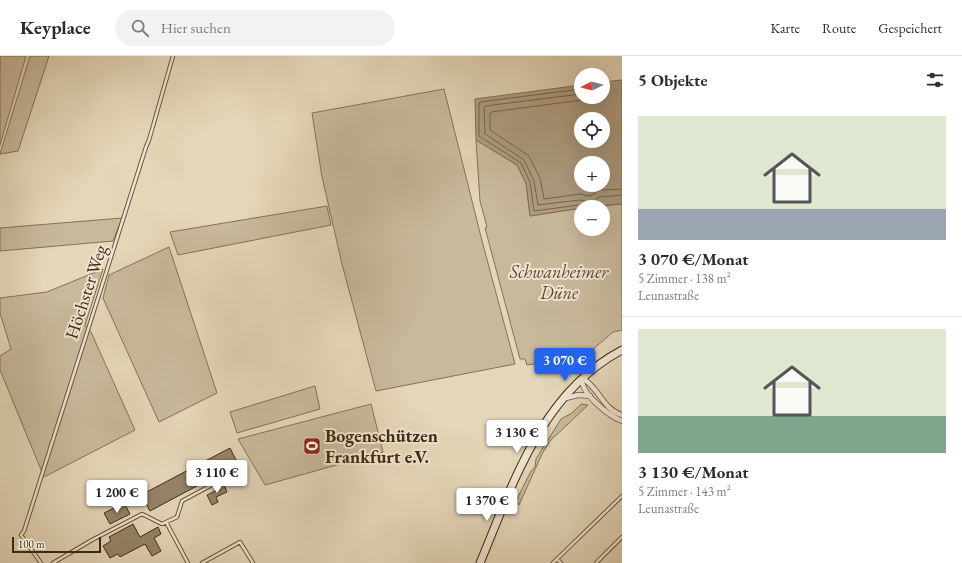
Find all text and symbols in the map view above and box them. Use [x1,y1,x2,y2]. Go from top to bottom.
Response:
search box [115,10,395,46]
text: Keyplace [20,15,91,40]
icon: search [129,17,151,39]
text: Hier suchen [161,18,231,37]
text: Karte [770,19,800,37]
text: Route [822,19,856,37]
text: Gespeichert [878,19,942,37]
north arrow [574,68,610,104]
map controls [574,68,610,236]
text: 5 Objekte [638,69,708,91]
icon: filters [924,69,946,91]
button: locate [574,112,610,148]
icon: home [756,142,828,214]
button: + [574,156,610,192]
button: − [574,200,610,236]
street label: Höchster Weg [59,242,112,342]
text: 3 070 €/Monat [638,248,749,270]
park label: Schwanheimer Düne [509,260,609,304]
text: 5 Zimmer · 138 m² [638,270,731,287]
text: Leunastraße [638,287,699,304]
pin: 3 070 € [528,348,602,382]
text: 3 070 € [543,352,587,369]
icon: home [756,355,828,427]
pin: 3 130 € [480,420,554,454]
place label: Bogenschützen Frankfurt e.V. [325,424,438,468]
text: 3 130 € [495,424,539,441]
sports icon: Bogenschützen Frankfurt e.V. [302,436,322,456]
pin: 3 110 € [180,460,254,494]
text: 3 130 €/Monat [638,461,749,483]
text: 3 110 € [195,464,239,481]
pin: 1 200 € [80,480,154,514]
text: 5 Zimmer · 143 m² [638,483,731,500]
text: 1 200 € [95,484,139,501]
pin: 1 370 € [450,488,524,522]
text: 1 370 € [465,492,509,509]
text: Leunastraße [638,500,699,517]
scale bar [12,535,101,554]
text: 100 m [18,537,45,551]

